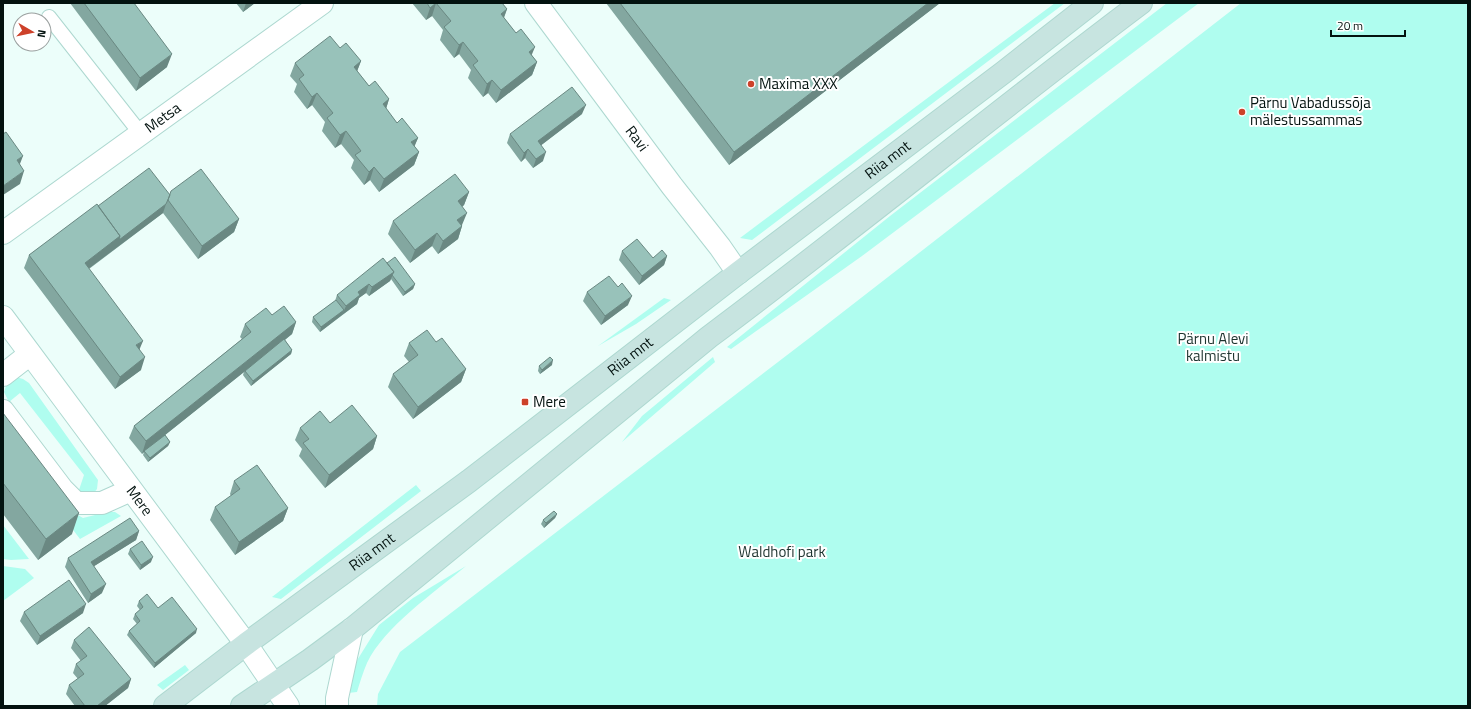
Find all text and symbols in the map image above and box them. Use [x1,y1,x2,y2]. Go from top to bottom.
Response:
north arrow [12,12,52,52]
scale bar [1331,12,1405,38]
text: 20 m [1337,16,1363,35]
text: N [33,29,50,39]
place label: Maxima XXX [759,72,838,95]
marker: Maxima XXX [746,79,756,89]
place label: Pärnu Vabadussõja mälestussammas [1250,91,1371,131]
street label: Metsa [140,96,186,138]
marker: Pärnu Vabadussõja mälestussammas [1237,107,1247,117]
street label: Ravi [620,121,655,156]
street label: Riia mnt [860,134,916,184]
park label: Pärnu Alevi kalmistu [1177,327,1249,367]
street label: Riia mnt [602,330,658,381]
place label: Mere [533,390,566,413]
marker: Mere [520,397,530,407]
street label: Mere [121,481,159,521]
street label: Riia mnt [344,526,400,576]
park label: Waldhofi park [738,540,826,563]

